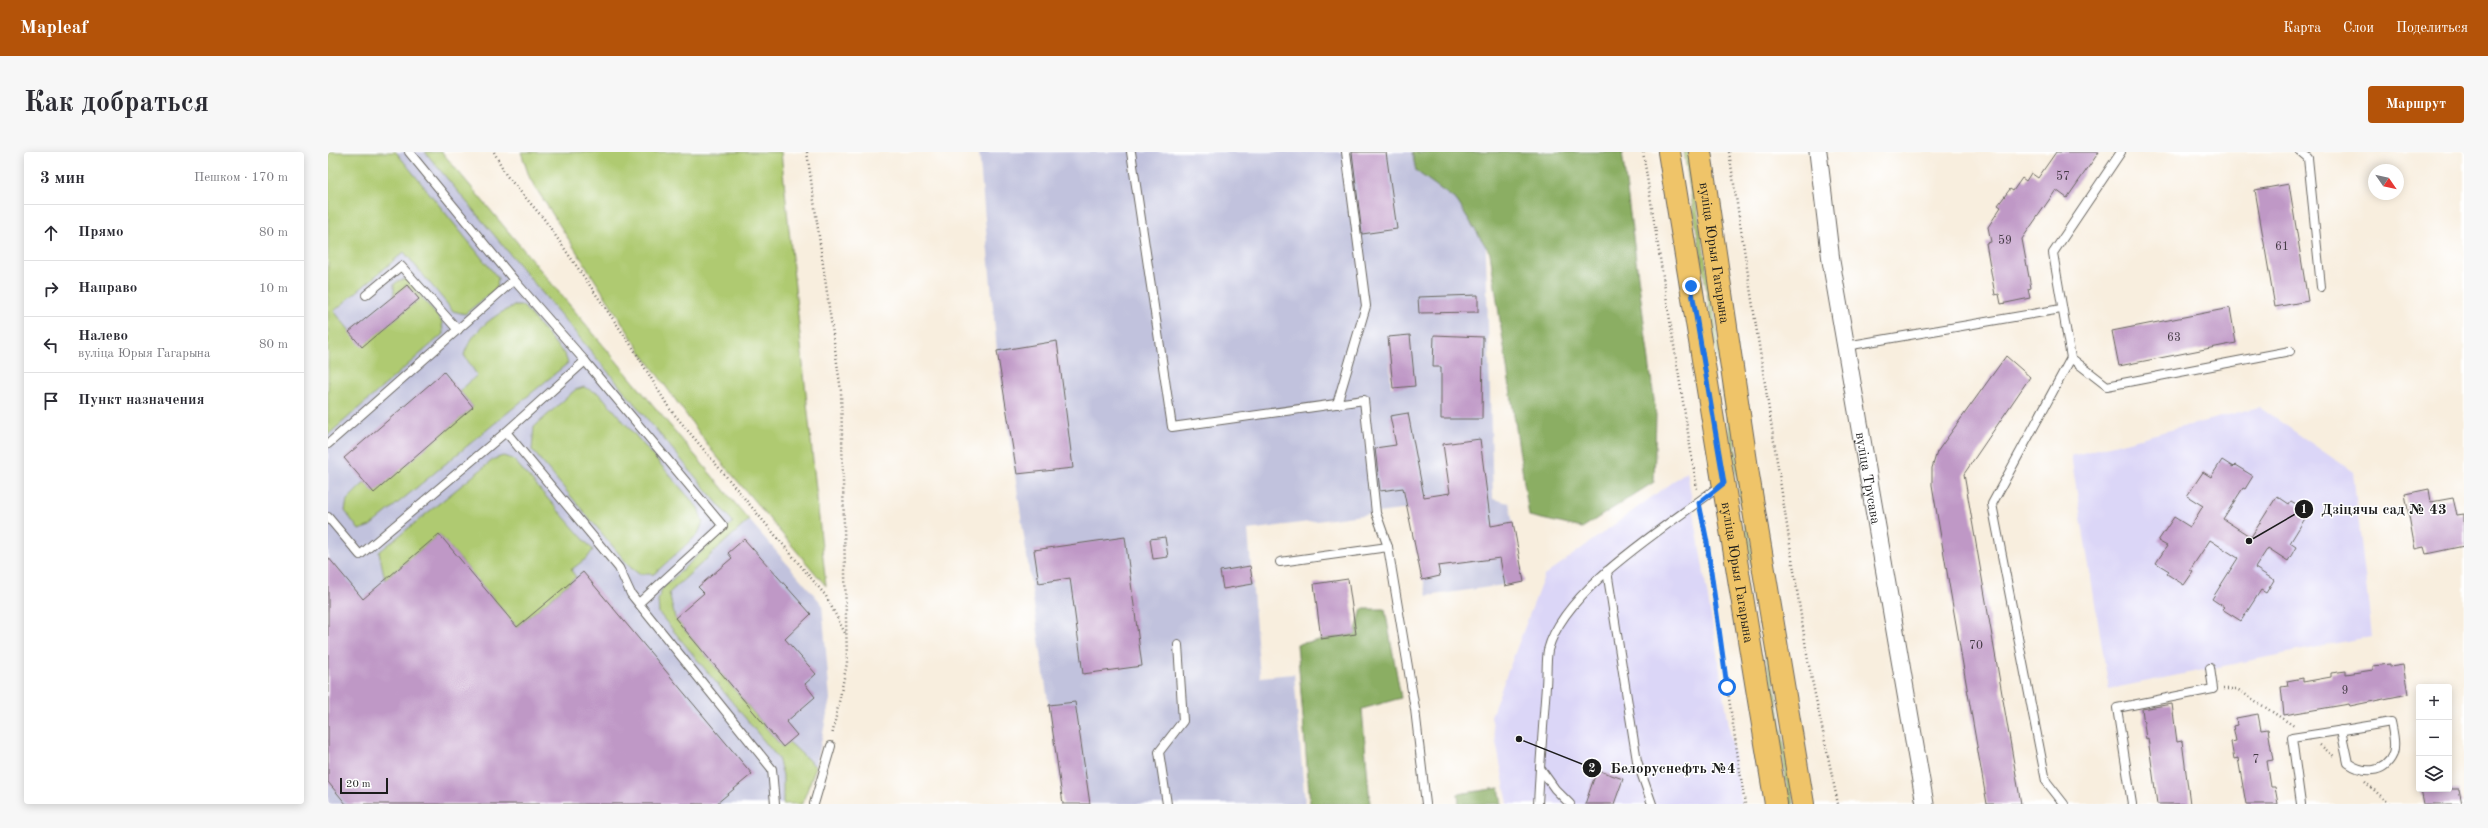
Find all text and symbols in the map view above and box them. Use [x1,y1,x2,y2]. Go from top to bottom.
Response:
text: Mapleaf [20,19,88,38]
text: Карта [2283,21,2321,35]
text: Слои [2343,21,2374,35]
text: Поделиться [2396,21,2468,35]
button: Маршрут [2368,86,2464,123]
text: Как добраться [24,90,209,118]
north arrow [2368,164,2404,200]
text: 3 мин [40,170,85,187]
house number: 57 [2056,170,2070,183]
text: Пешком · 170 m [194,171,288,184]
street label: вуліца Юрыя Гагарына [1697,181,1731,325]
icon: ahead [40,222,62,244]
text: Прямо [78,225,124,240]
text: 80 m [259,226,288,239]
house number: 59 [1998,234,2012,247]
house number: 61 [2275,241,2289,253]
route end [1682,277,1700,295]
icon: right [40,278,62,300]
text: Направо [78,281,137,296]
text: 10 m [259,282,288,295]
text: Налево [78,329,128,344]
house number: 63 [2167,332,2181,344]
icon: left [40,334,62,356]
text: 80 m [259,338,288,351]
text: вуліца Юрыя Гагарына [78,347,210,360]
icon: arrive [40,390,62,412]
text: Пункт назначения [78,393,205,408]
street label: вуліца Трусава [1853,431,1882,525]
callout: Дзіцячы сад № 43 [2294,495,2455,522]
street label: вуліца Юрыя Гагарына [1719,501,1755,644]
text: Дзіцячы сад № 43 [2321,503,2447,518]
text: 1 [2301,504,2307,516]
house number: 70 [1969,640,1983,652]
route start [1718,678,1736,696]
map controls [2416,684,2452,792]
button: + [2416,684,2452,720]
house number: 9 [2342,685,2348,697]
button: − [2416,720,2452,756]
callout: Белоруснефть №4 [1582,754,1744,781]
house number: 7 [2253,754,2259,766]
button: layers [2416,756,2452,792]
text: Белоруснефть №4 [1610,762,1736,777]
text: 2 [1589,763,1596,775]
scale bar [340,776,388,795]
text: 20 m [346,779,371,790]

